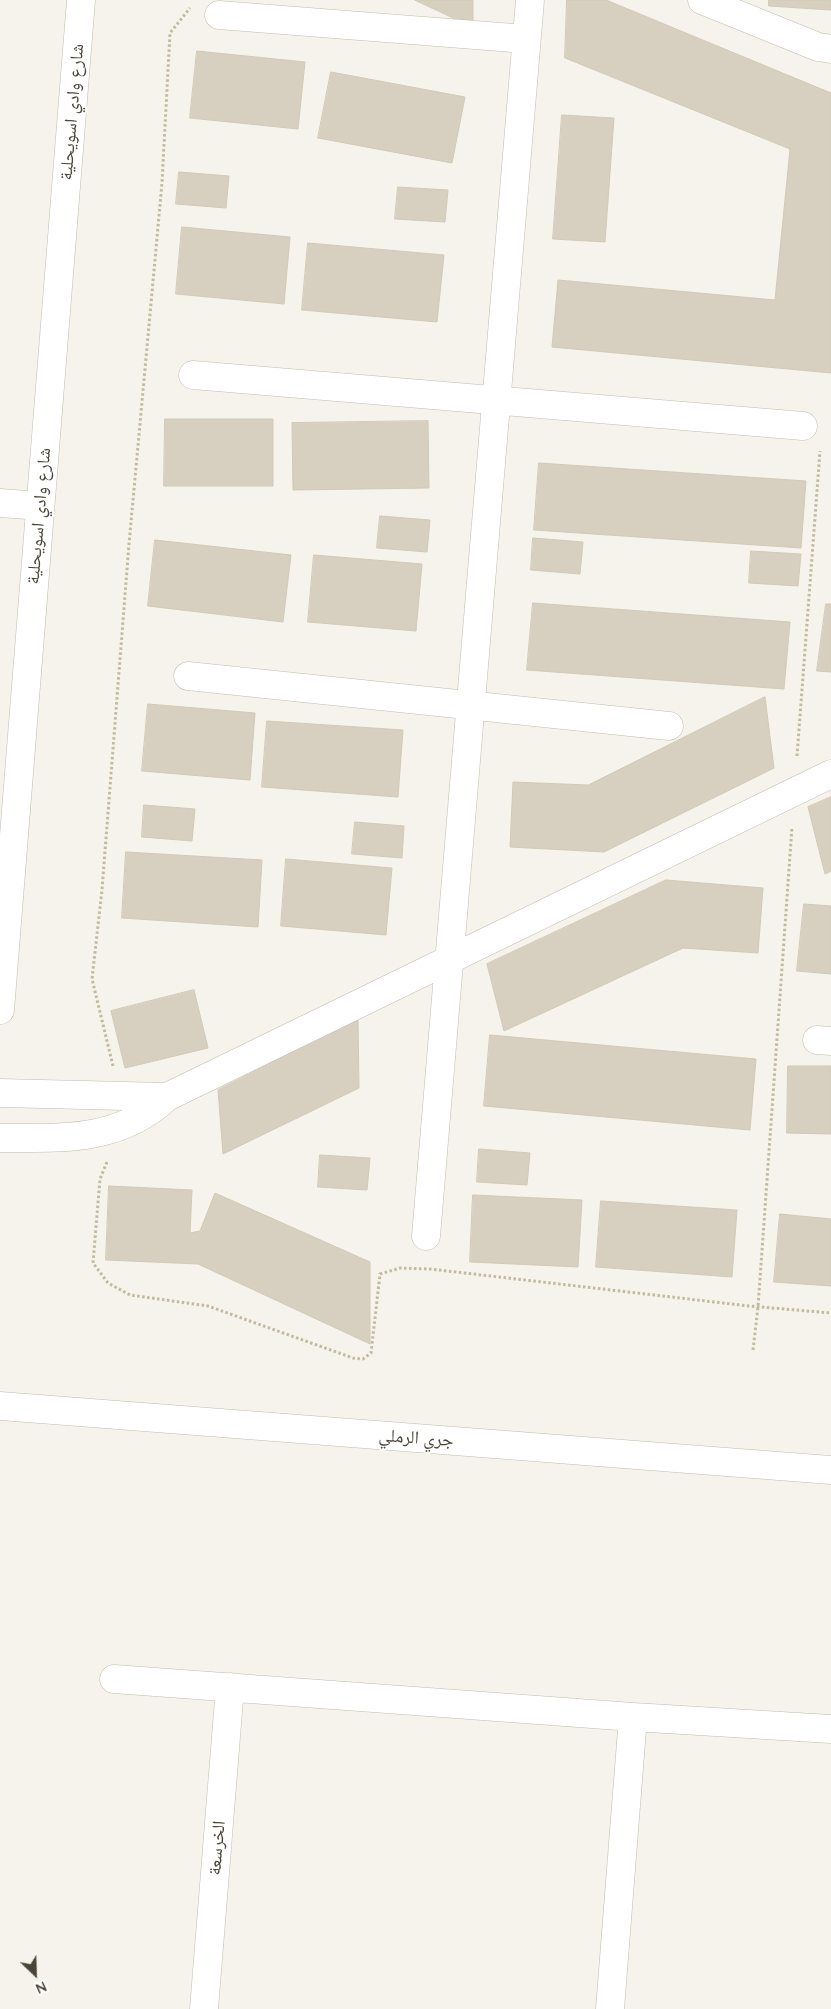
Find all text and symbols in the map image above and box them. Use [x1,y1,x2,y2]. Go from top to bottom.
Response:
street label: شارع وادي اسويحلية [55,43,89,181]
street label: شارع وادي اسويحلية [22,447,56,585]
street label: جري الرملي [378,1425,454,1451]
street label: الخرسعة [204,1820,230,1876]
north arrow [10,1949,60,1999]
text: N [33,1977,49,1998]

